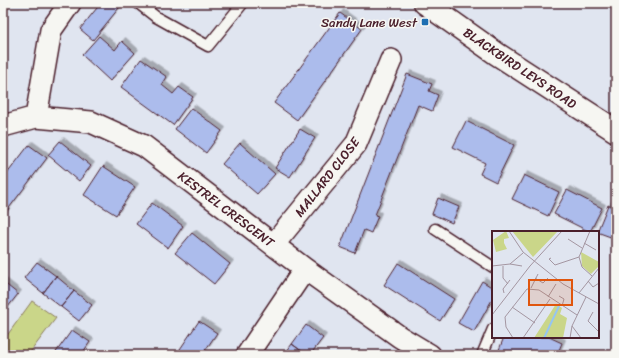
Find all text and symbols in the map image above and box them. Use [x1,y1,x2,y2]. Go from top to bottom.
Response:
place label: Sandy Lane West [321,11,418,34]
marker: Sandy Lane West [420,17,430,27]
street label: BLACKBIRD LEYS ROAD [458,21,582,115]
street label: MALLARD CLOSE [288,131,366,222]
street label: KESTREL CRESCENT [173,165,280,254]
inset map [492,231,599,338]

